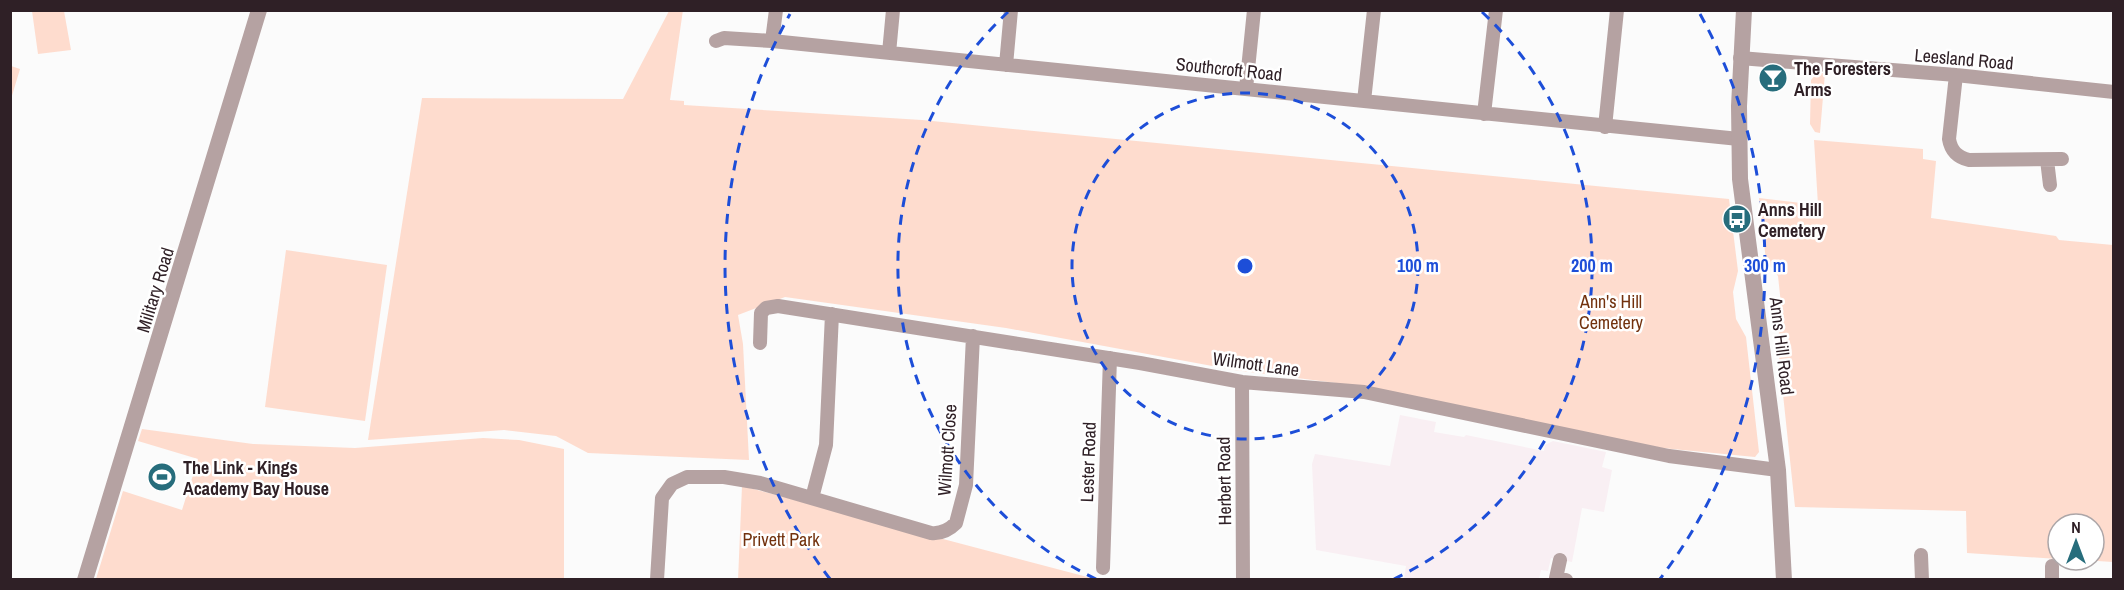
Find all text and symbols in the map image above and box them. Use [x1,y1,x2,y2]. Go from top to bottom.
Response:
street label: Leesland Road [1913,42,2015,76]
street label: Southcroft Road [1175,51,1283,87]
place label: The Foresters Arms [1794,56,1891,102]
bar icon: The Foresters Arms [1757,62,1789,94]
place label: Anns Hill Cemetery [1758,197,1826,243]
bus stop icon: Anns Hill Cemetery [1721,203,1753,235]
street label: Military Road [130,244,180,336]
text: 100 m [1397,253,1439,278]
text: 200 m [1571,253,1613,278]
text: 300 m [1744,253,1786,278]
centre of rings [1235,256,1255,276]
park label: Ann's Hill Cemetery [1579,289,1644,335]
street label: Anns Hill Road [1763,295,1800,396]
street label: Wilmott Lane [1211,346,1301,382]
street label: Wilmott Close [931,403,963,497]
street label: Lester Road [1074,421,1102,503]
street label: Herbert Road [1211,436,1237,526]
place label: The Link - Kings Academy Bay House [183,455,329,501]
sports icon: The Link - Kings Academy Bay House [146,461,178,493]
north arrow [2046,512,2106,572]
text: N [2071,516,2081,538]
park label: Privett Park [742,527,820,552]

